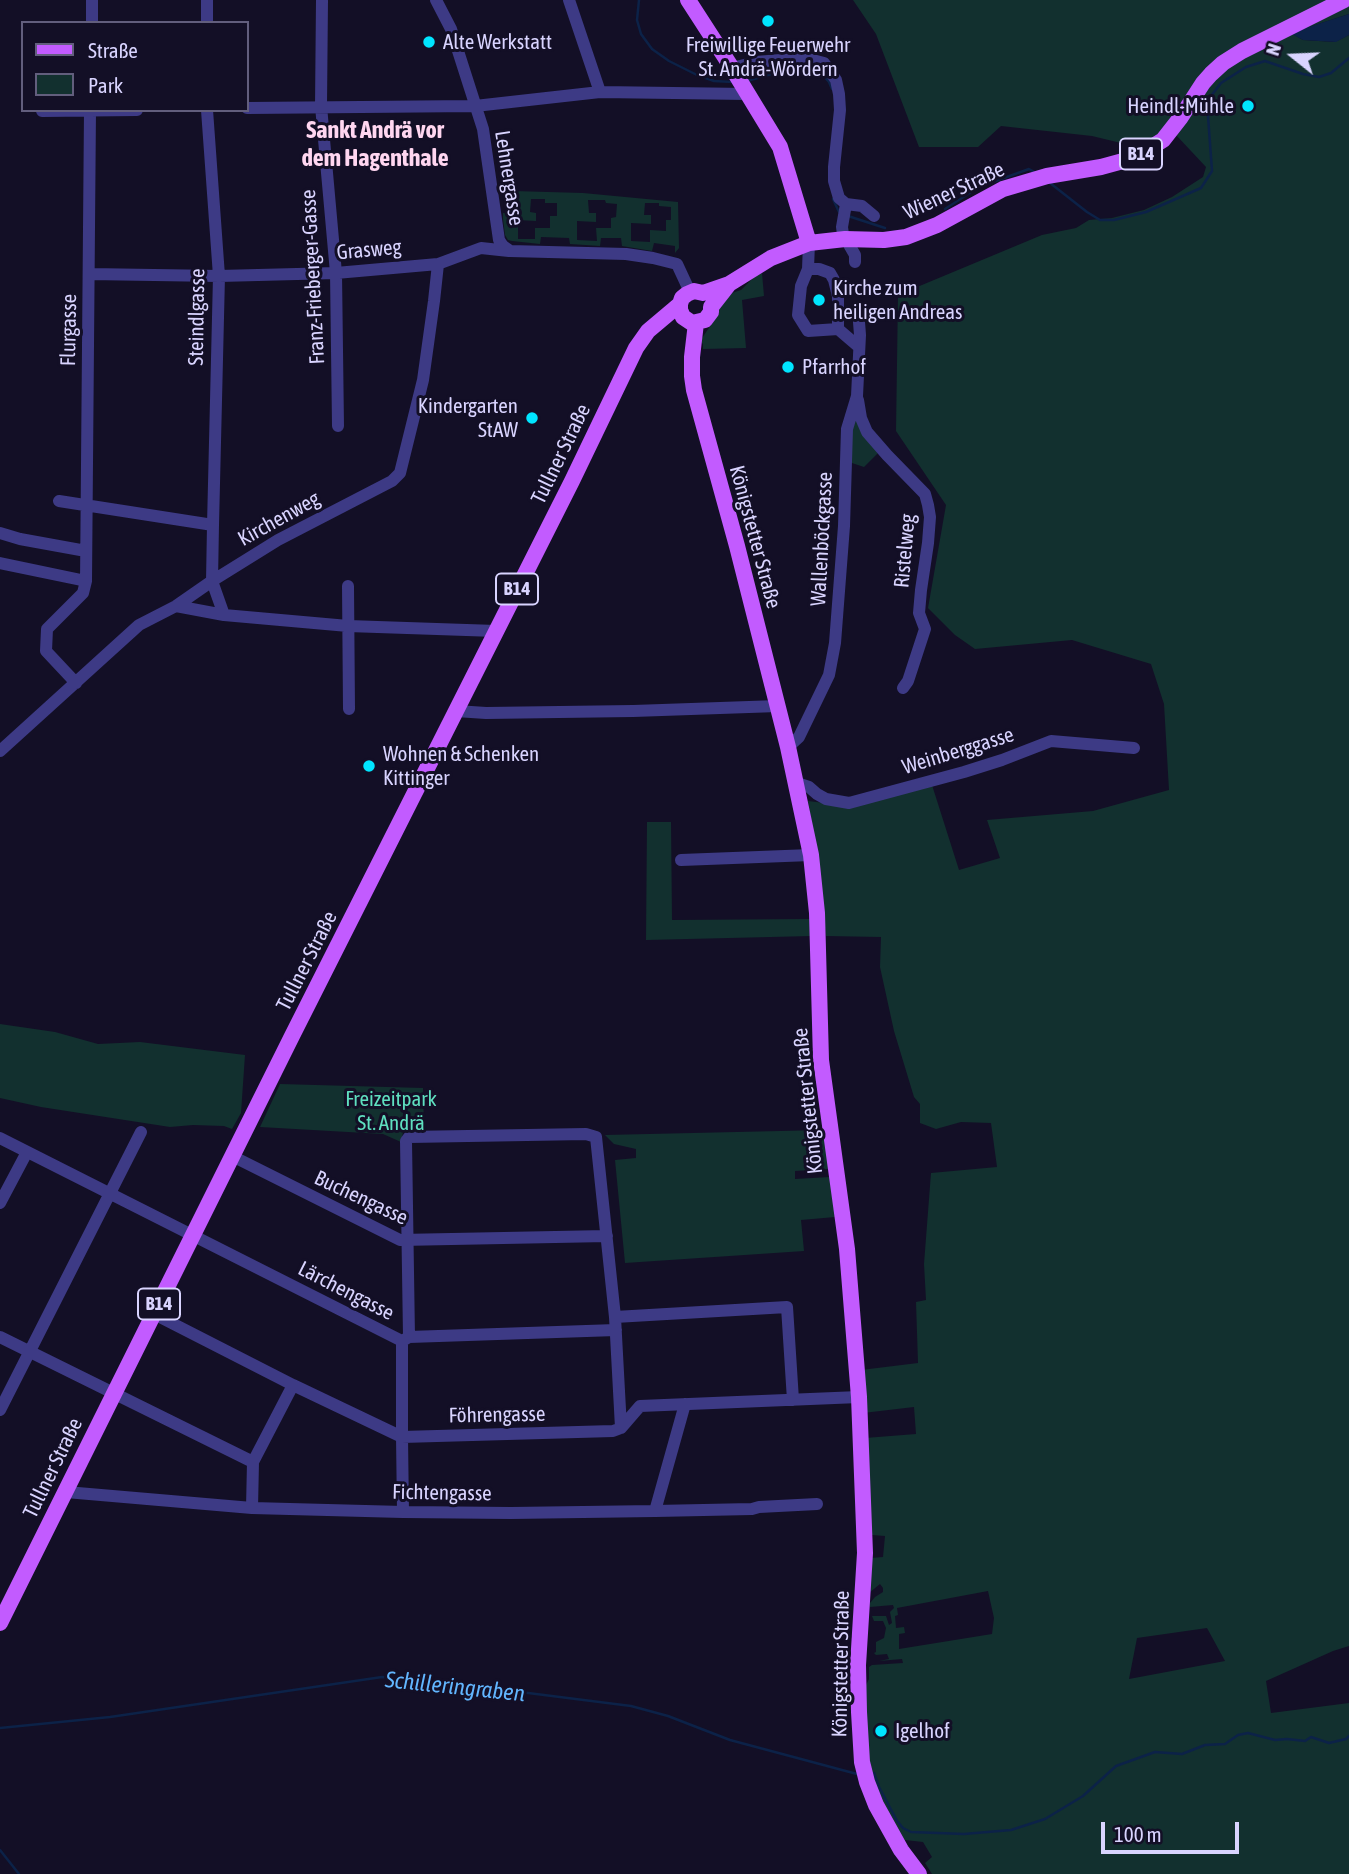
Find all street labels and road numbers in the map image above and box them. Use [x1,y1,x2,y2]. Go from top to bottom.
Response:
street label: Lehnergasse [489,129,529,227]
road number: B14 [1120,138,1162,170]
street label: Wiener Straße [900,157,1008,225]
street label: Franz-Frieberger-Gasse [296,189,330,365]
street label: Grasweg [336,235,402,265]
street label: Steindlgasse [184,268,210,366]
street label: Flurgasse [56,294,82,366]
street label: Tullner Straße [526,400,596,508]
street label: Königstetter Straße [724,463,786,611]
street label: Wallenböckgasse [806,471,838,607]
street label: Kirchenweg [234,486,324,552]
street label: Ristelweg [889,513,921,589]
road number: B14 [496,574,538,604]
street label: Weinberggasse [899,722,1017,780]
street label: Tullner Straße [271,907,343,1015]
street label: Königstetter Straße [788,1027,828,1175]
street label: Buchengasse [310,1165,412,1231]
street label: Lärchengasse [294,1256,398,1326]
road number: B14 [138,1288,180,1320]
street label: Föhrengasse [448,1402,546,1428]
street label: Tullner Straße [18,1414,88,1522]
street label: Fichtengasse [392,1480,492,1506]
street label: Königstetter Straße [827,1590,855,1738]

